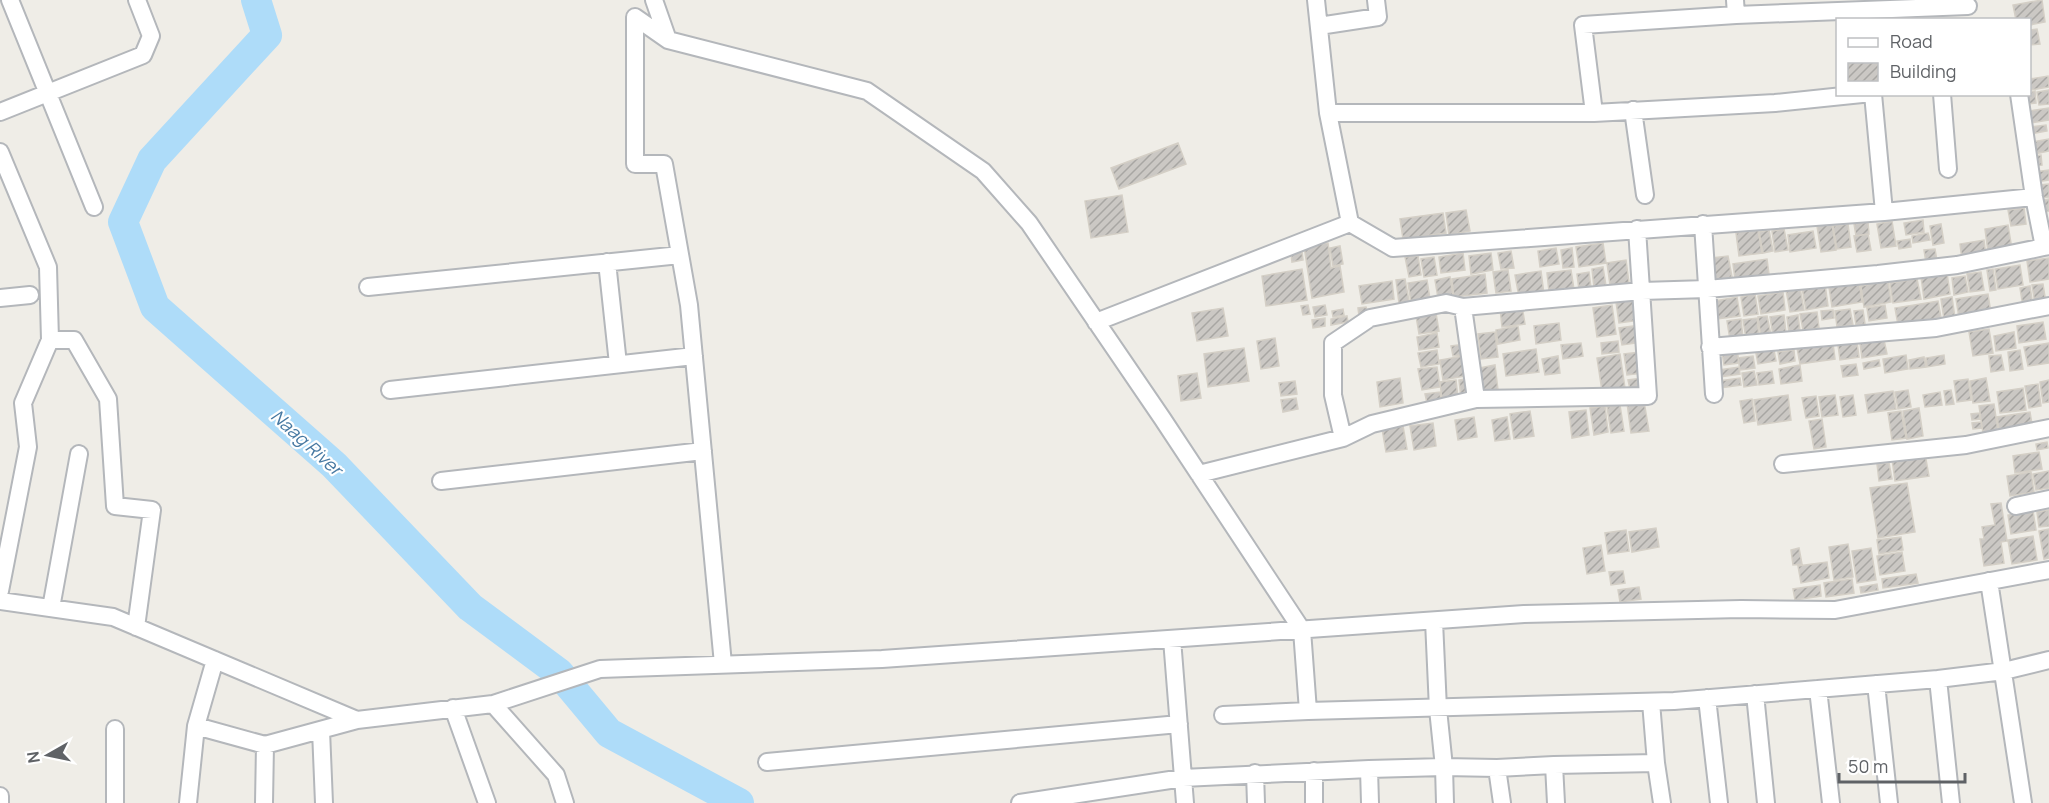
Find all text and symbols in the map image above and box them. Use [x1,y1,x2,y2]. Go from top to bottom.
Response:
legend [1836,18,2031,96]
text: Road [1890,29,1933,53]
text: Building [1890,59,1956,83]
water label: Naag River [266,404,350,482]
north arrow [18,725,78,785]
scale bar [1839,746,1965,784]
text: N [21,750,45,765]
text: 50 m [1848,754,1888,778]

